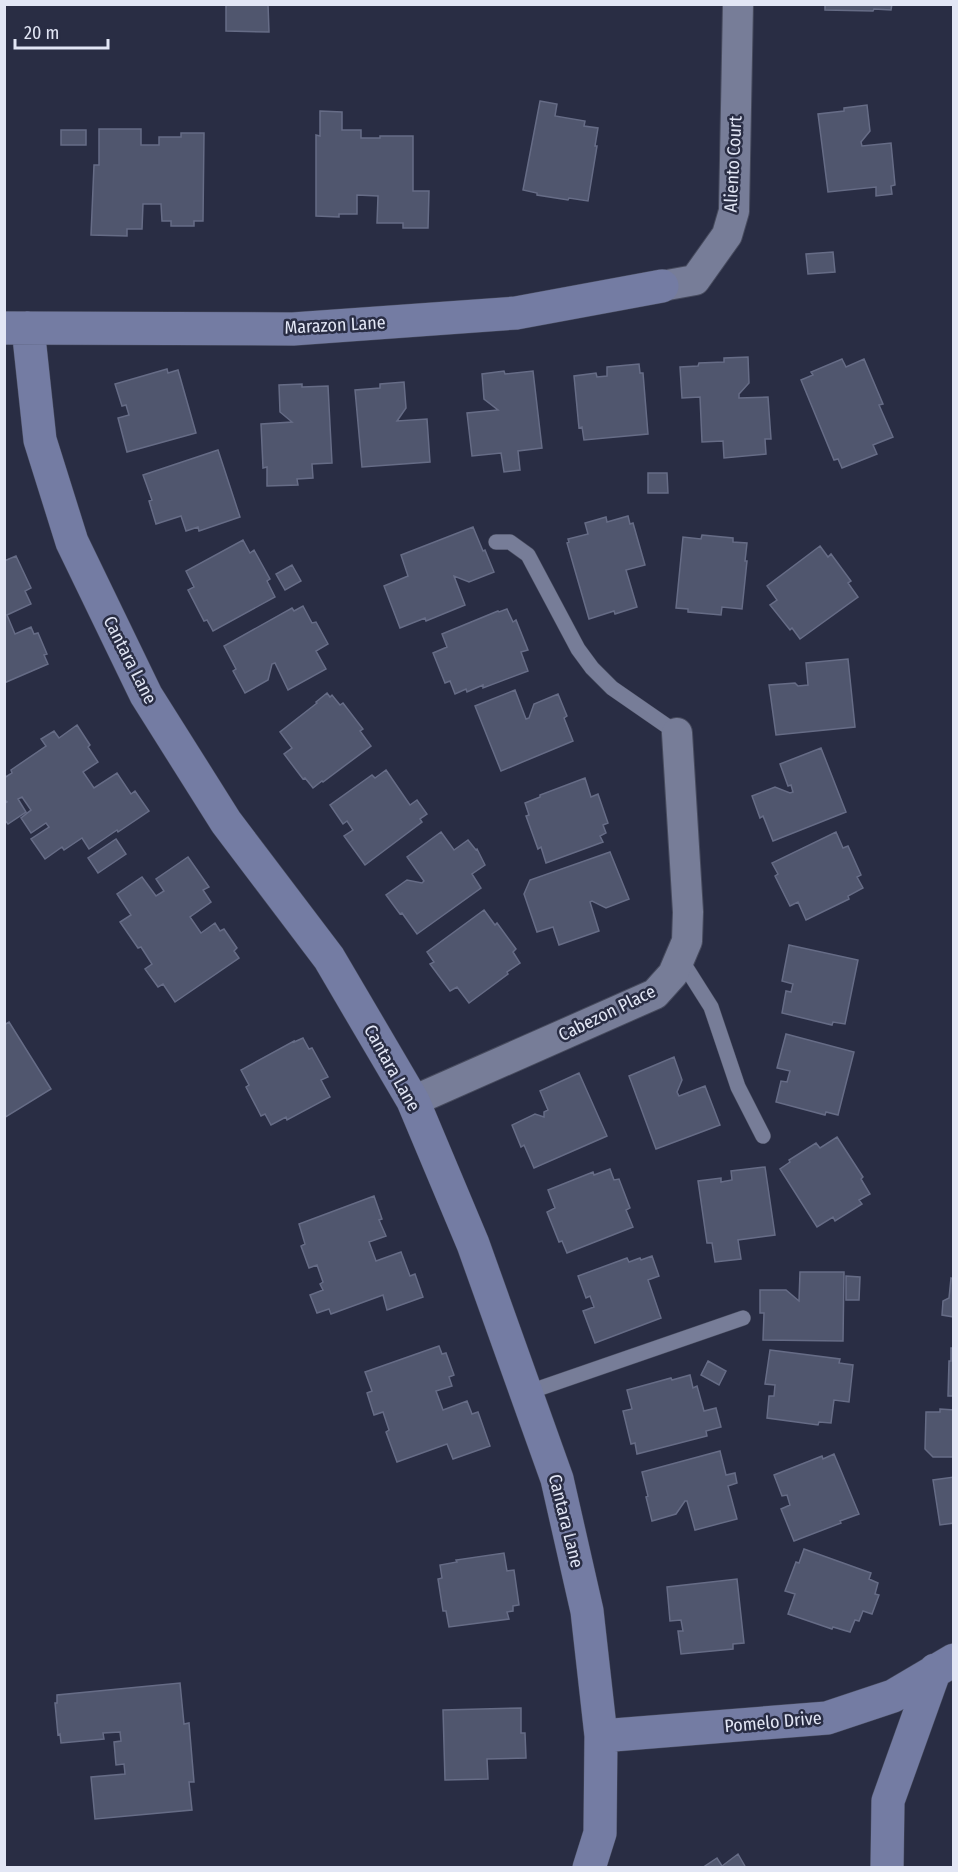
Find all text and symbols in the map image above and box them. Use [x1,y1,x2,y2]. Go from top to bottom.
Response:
scale bar [15,12,108,50]
text: 20 m [24,22,59,44]
street label: Aliento Court [719,115,747,213]
street label: Marazon Lane [284,311,386,339]
street label: Cantara Lane [98,612,162,708]
street label: Cabezon Place [555,980,659,1046]
street label: Cantara Lane [359,1021,425,1115]
street label: Cantara Lane [544,1472,588,1570]
street label: Pomelo Drive [723,1707,823,1737]

